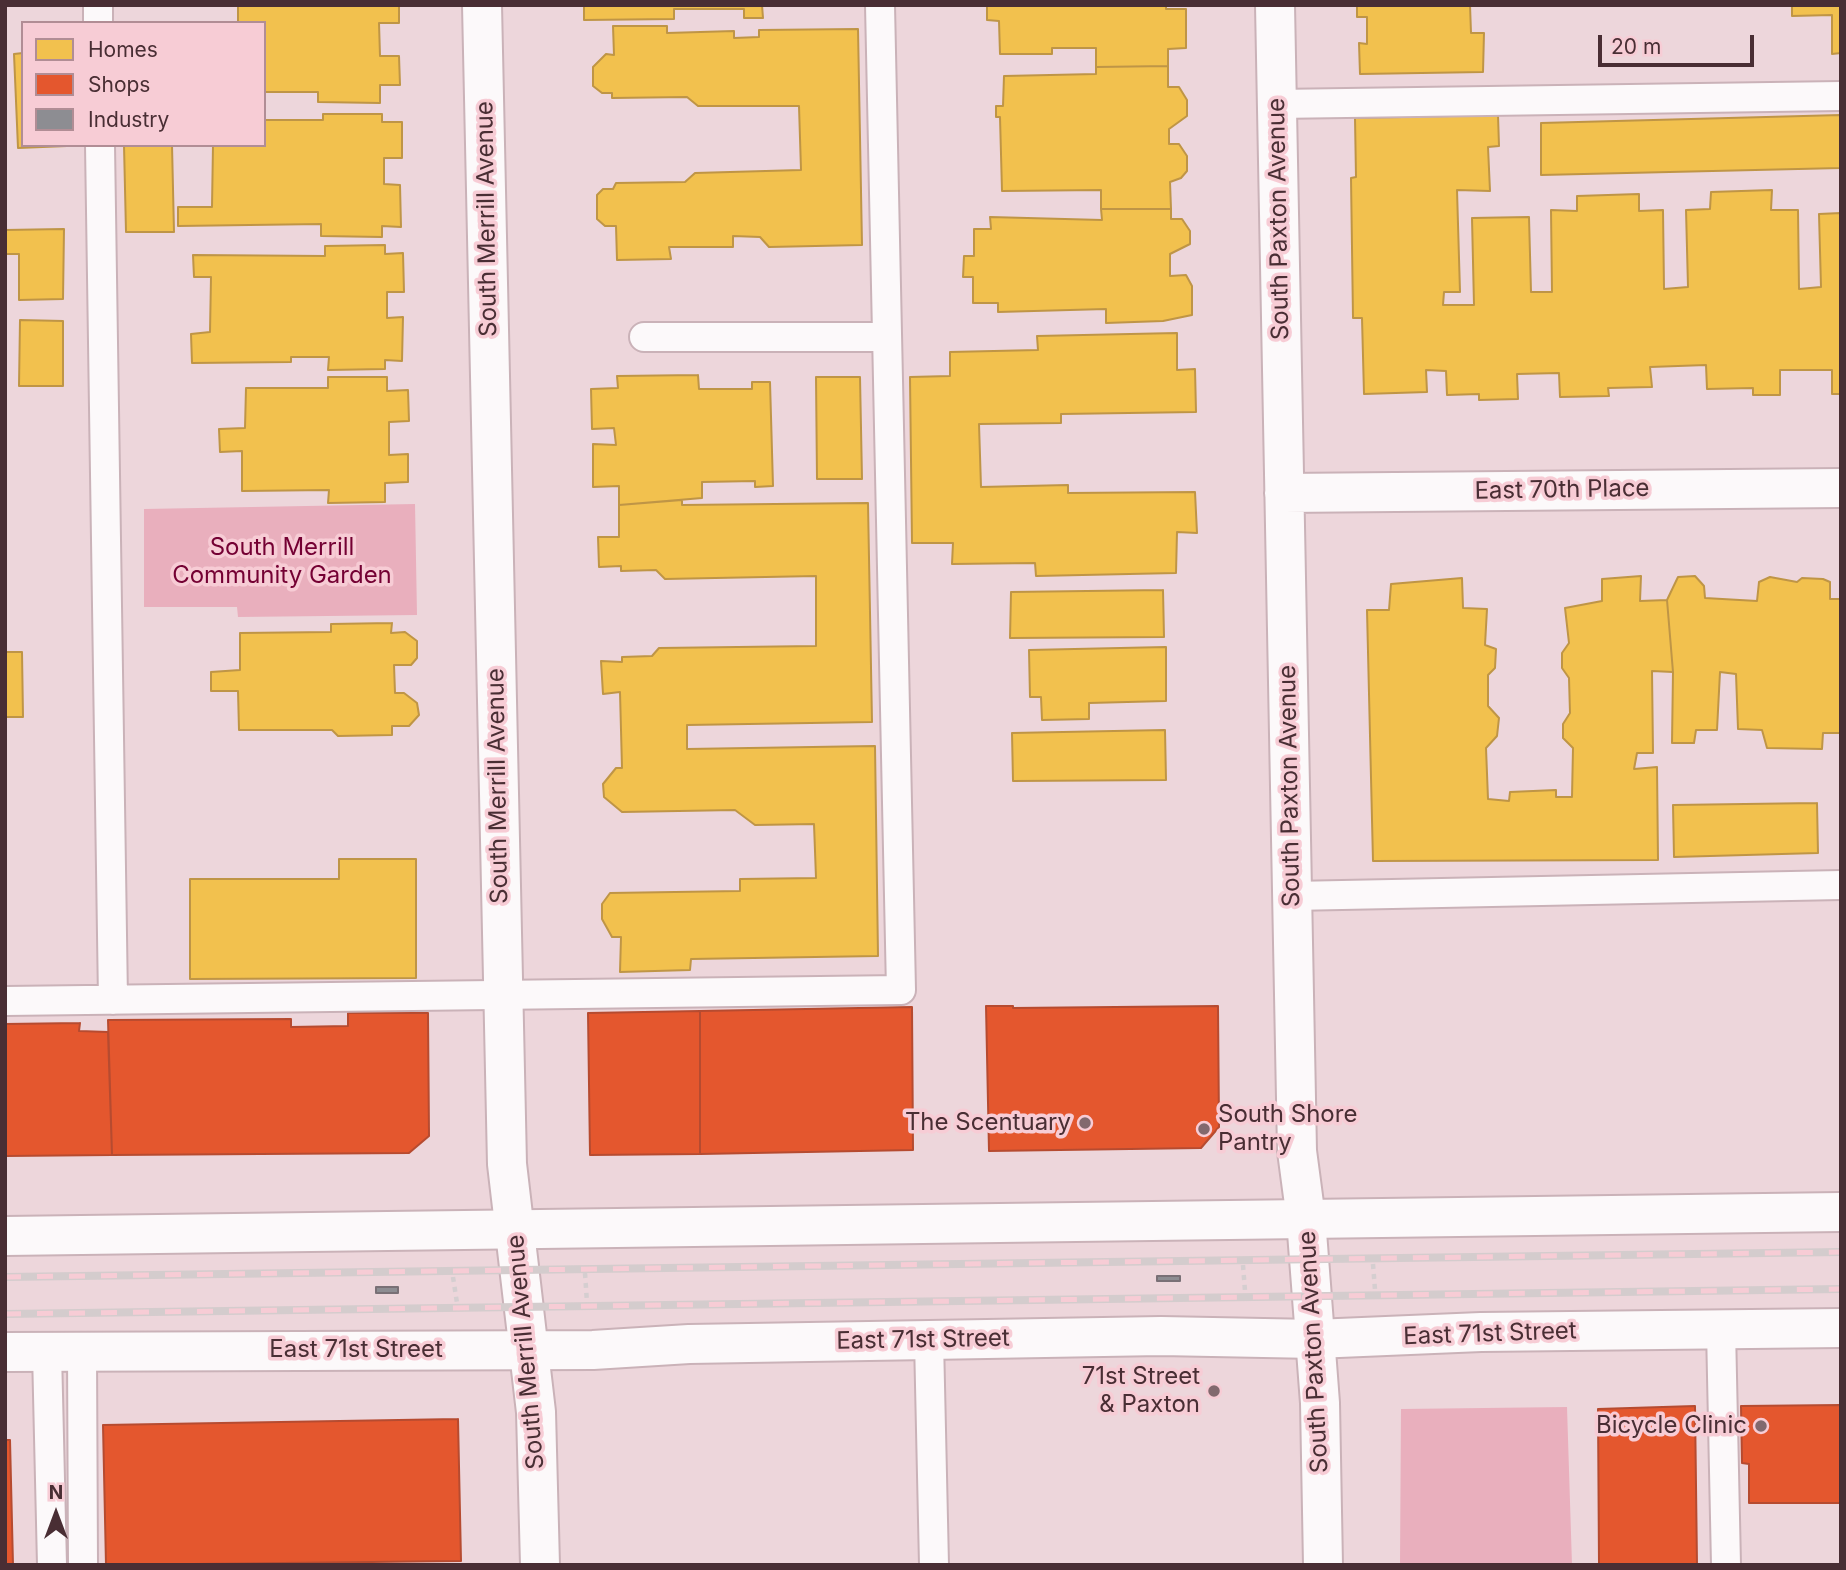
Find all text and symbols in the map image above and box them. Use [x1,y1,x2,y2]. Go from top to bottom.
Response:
legend [21,21,266,147]
scale bar [1601,21,1757,65]
text: 20 m [1611,34,1661,59]
text: Homes [88,37,158,62]
text: Shops [88,72,150,97]
street label: South Paxton Avenue [1262,98,1296,340]
street label: South Merrill Avenue [471,101,503,337]
text: Industry [88,107,169,132]
street label: East 70th Place [1474,474,1650,506]
park label: South Merrill Community Garden [172,534,392,590]
street label: South Paxton Avenue [1273,665,1307,907]
street label: South Merrill Avenue [482,668,514,904]
place label: South Shore Pantry [1218,1101,1357,1157]
place label: The Scentuary [905,1109,1071,1137]
marker: The Scentuary [1077,1115,1093,1131]
marker: South Shore Pantry [1196,1121,1212,1137]
street label: South Paxton Avenue [1293,1230,1335,1474]
street label: South Merrill Avenue [501,1233,551,1471]
street label: East 71st Street [1403,1317,1577,1351]
street label: East 71st Street [836,1324,1010,1356]
street label: East 71st Street [269,1336,443,1364]
place label: 71st Street & Paxton [1082,1363,1200,1419]
marker: 71st Street & Paxton [1206,1383,1222,1399]
place label: Bicycle Clinic [1596,1412,1747,1440]
marker: Bicycle Clinic [1753,1418,1769,1434]
north arrow [21,1479,91,1549]
text: N [49,1481,63,1504]

